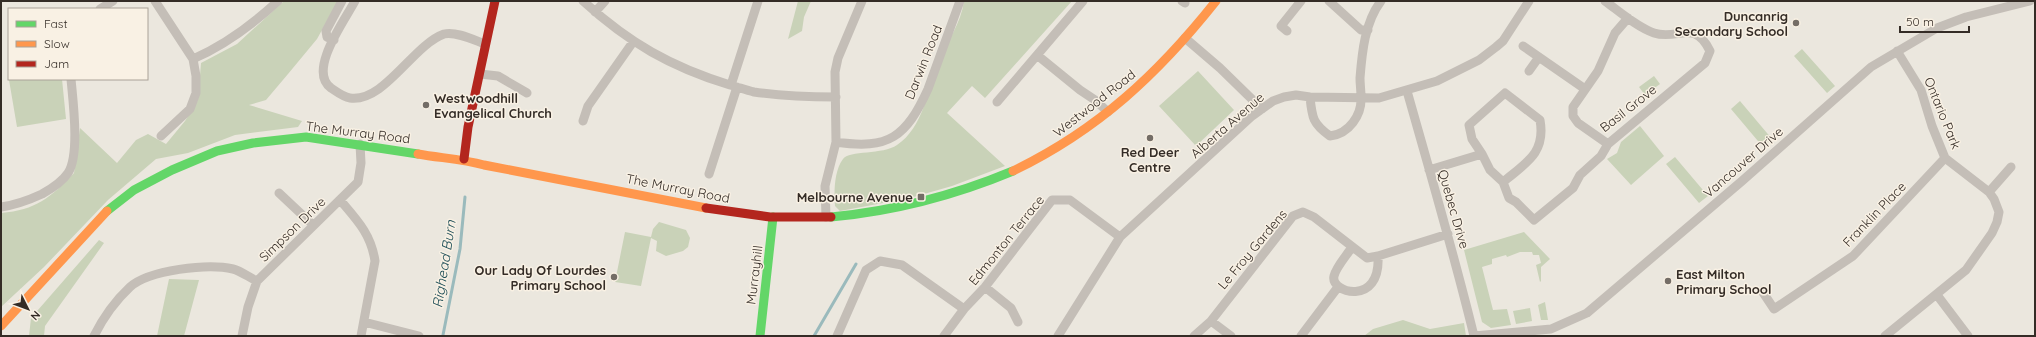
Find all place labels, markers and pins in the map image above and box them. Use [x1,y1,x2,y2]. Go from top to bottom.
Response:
place label: Duncanrig Secondary School [1675,8,1788,39]
marker: Duncanrig Secondary School [1791,18,1801,28]
place label: Westwoodhill Evangelical Church [434,90,552,121]
marker: Westwoodhill Evangelical Church [421,100,431,110]
marker: Red Deer Centre [1145,133,1155,143]
place label: Red Deer Centre [1121,144,1180,175]
place label: Melbourne Avenue [797,189,913,205]
marker: Melbourne Avenue [916,192,926,202]
place label: Our Lady Of Lourdes Primary School [475,262,606,293]
place label: East Milton Primary School [1676,266,1772,297]
marker: Our Lady Of Lourdes Primary School [609,272,619,282]
marker: East Milton Primary School [1663,276,1673,286]

